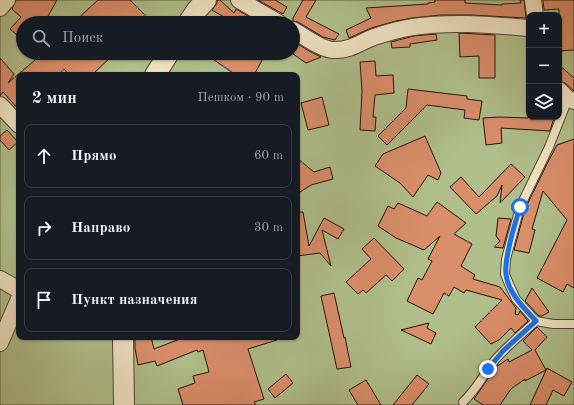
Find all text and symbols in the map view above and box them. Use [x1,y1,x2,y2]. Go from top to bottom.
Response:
map controls [526,12,562,120]
button: + [526,12,562,48]
search box [16,16,300,60]
icon: search [30,27,52,49]
text: Поиск [62,31,103,46]
button: − [526,48,562,84]
button: layers [526,84,562,120]
text: 2 мин [32,90,77,107]
text: Пешком · 90 m [197,91,284,104]
icon: ahead [33,145,55,167]
text: Прямо [71,149,117,164]
text: 60 m [254,149,283,162]
route start [511,198,529,216]
icon: right [33,217,55,239]
text: Направо [71,221,130,236]
text: 30 m [254,221,283,234]
icon: arrive [33,289,55,311]
text: Пункт назначения [71,293,198,308]
route end [479,360,497,378]

